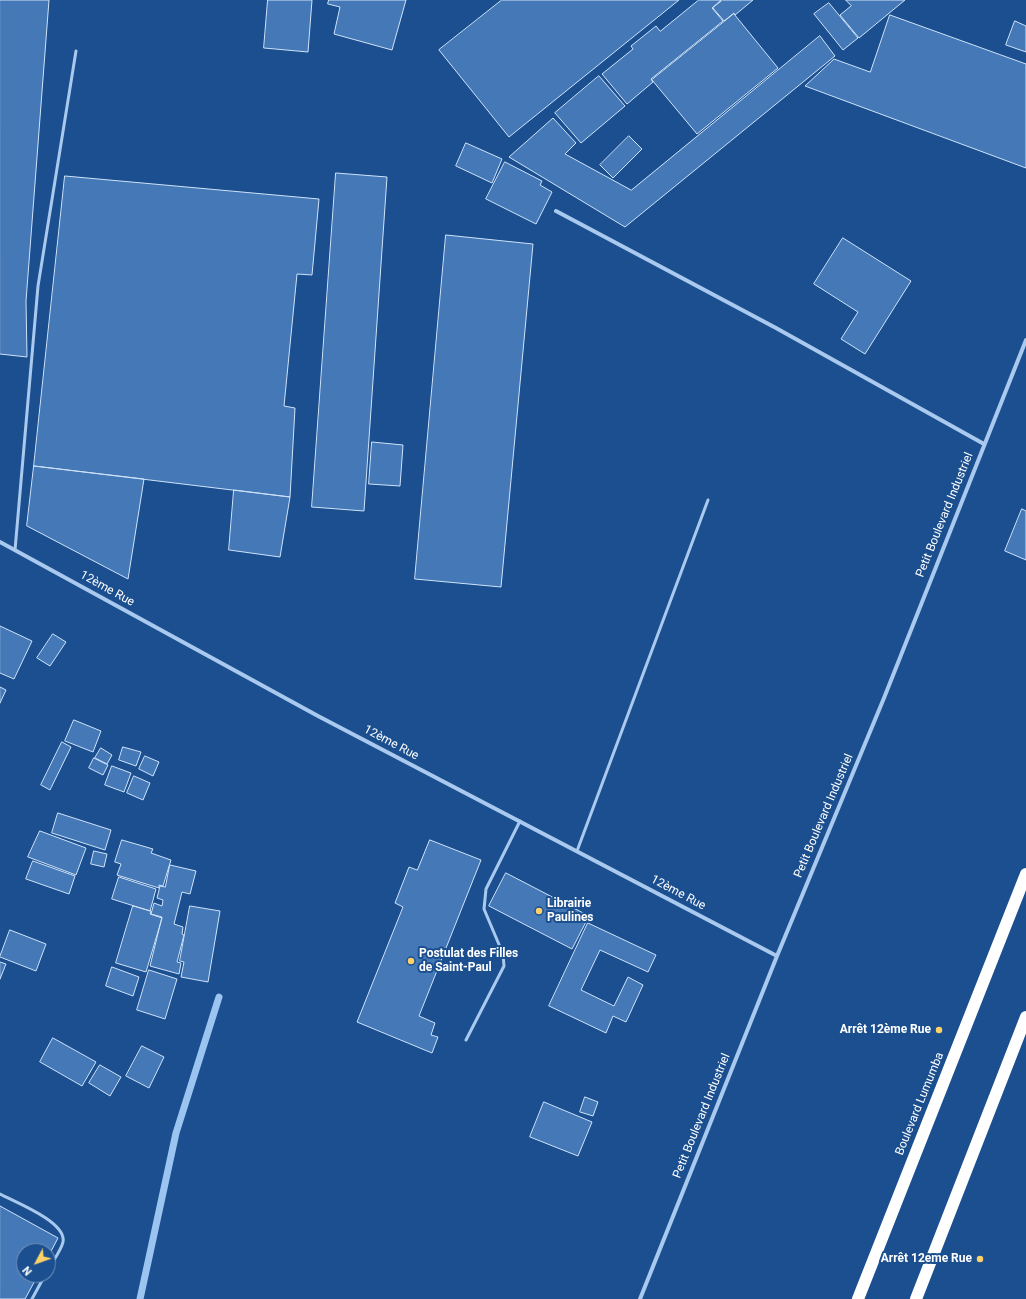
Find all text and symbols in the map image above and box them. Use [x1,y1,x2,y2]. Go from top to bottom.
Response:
street label: Petit Boulevard Industriel [913,450,977,580]
street label: 12ème Rue [77,568,137,610]
street label: 12ème Rue [361,723,421,763]
street label: Petit Boulevard Industriel [791,752,857,880]
street label: 12ème Rue [648,873,708,913]
place label: Librairie Paulines [547,897,594,925]
marker: Librairie Paulines [534,906,544,916]
place label: Postulat des Filles de Saint-Paul [419,947,518,975]
marker: Postulat des Filles de Saint-Paul [406,956,416,966]
place label: Arrêt 12ème Rue [840,1023,931,1037]
marker: Arrêt 12ème Rue [934,1025,944,1035]
street label: Boulevard Lumumba [893,1050,947,1158]
street label: Petit Boulevard Industriel [670,1051,734,1181]
north arrow [16,1243,56,1283]
place label: Arrêt 12eme Rue [881,1252,972,1266]
marker: Arrêt 12eme Rue [975,1254,985,1264]
text: N [20,1263,35,1278]

